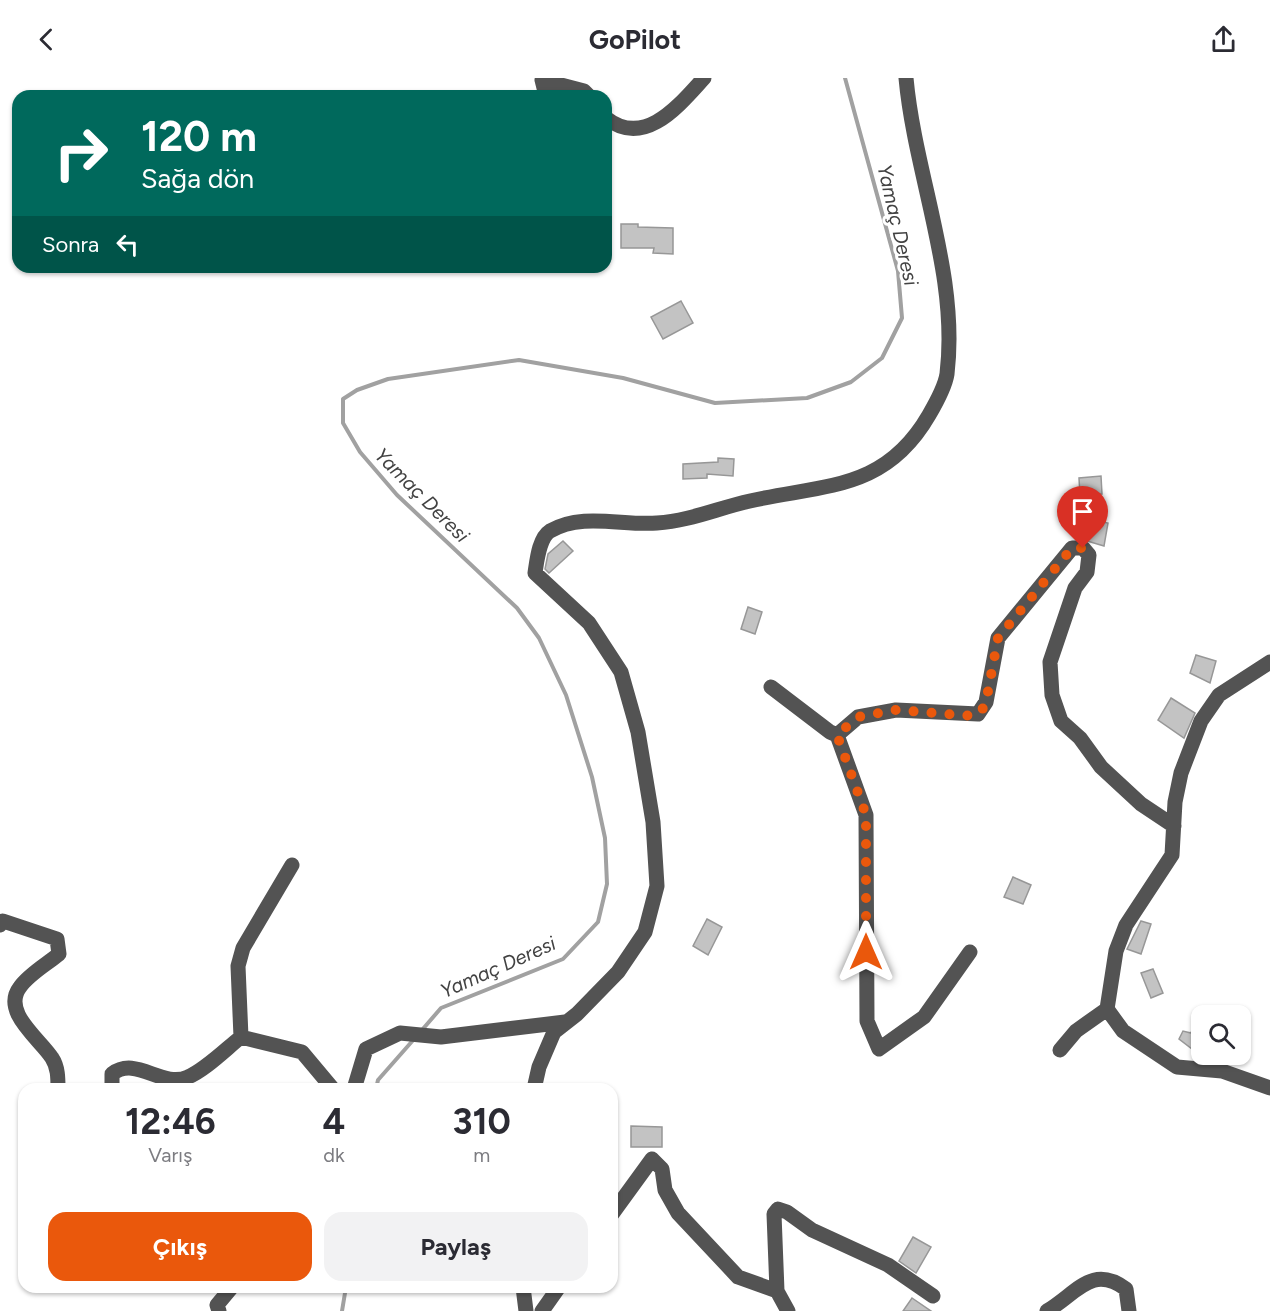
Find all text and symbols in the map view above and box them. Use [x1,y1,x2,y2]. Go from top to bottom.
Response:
icon: back [30,23,63,56]
text: GoPilot [589,23,681,56]
icon: share [1207,23,1240,56]
text: 120 m [141,111,257,162]
icon: right [42,114,120,192]
text: Sağa dön [141,162,254,195]
water label: Yamaç Deresi [872,162,924,288]
icon: left [111,228,144,261]
text: Sonra [42,231,99,258]
water label: Yamaç Deresi [370,443,474,547]
pin [1057,486,1108,548]
icon: arrive [1066,495,1099,528]
position arrow [834,920,898,984]
water label: Yamaç Deresi [437,931,560,1003]
map controls [1191,1005,1251,1065]
button: search [1191,1005,1251,1065]
text: 12:46 [125,1100,216,1143]
text: 4 [323,1100,345,1143]
text: 310 [452,1100,511,1143]
text: Varış [148,1143,192,1167]
text: dk [323,1143,345,1167]
text: m [473,1143,490,1167]
button: Çıkış [48,1212,312,1281]
button: Paylaş [324,1212,588,1281]

